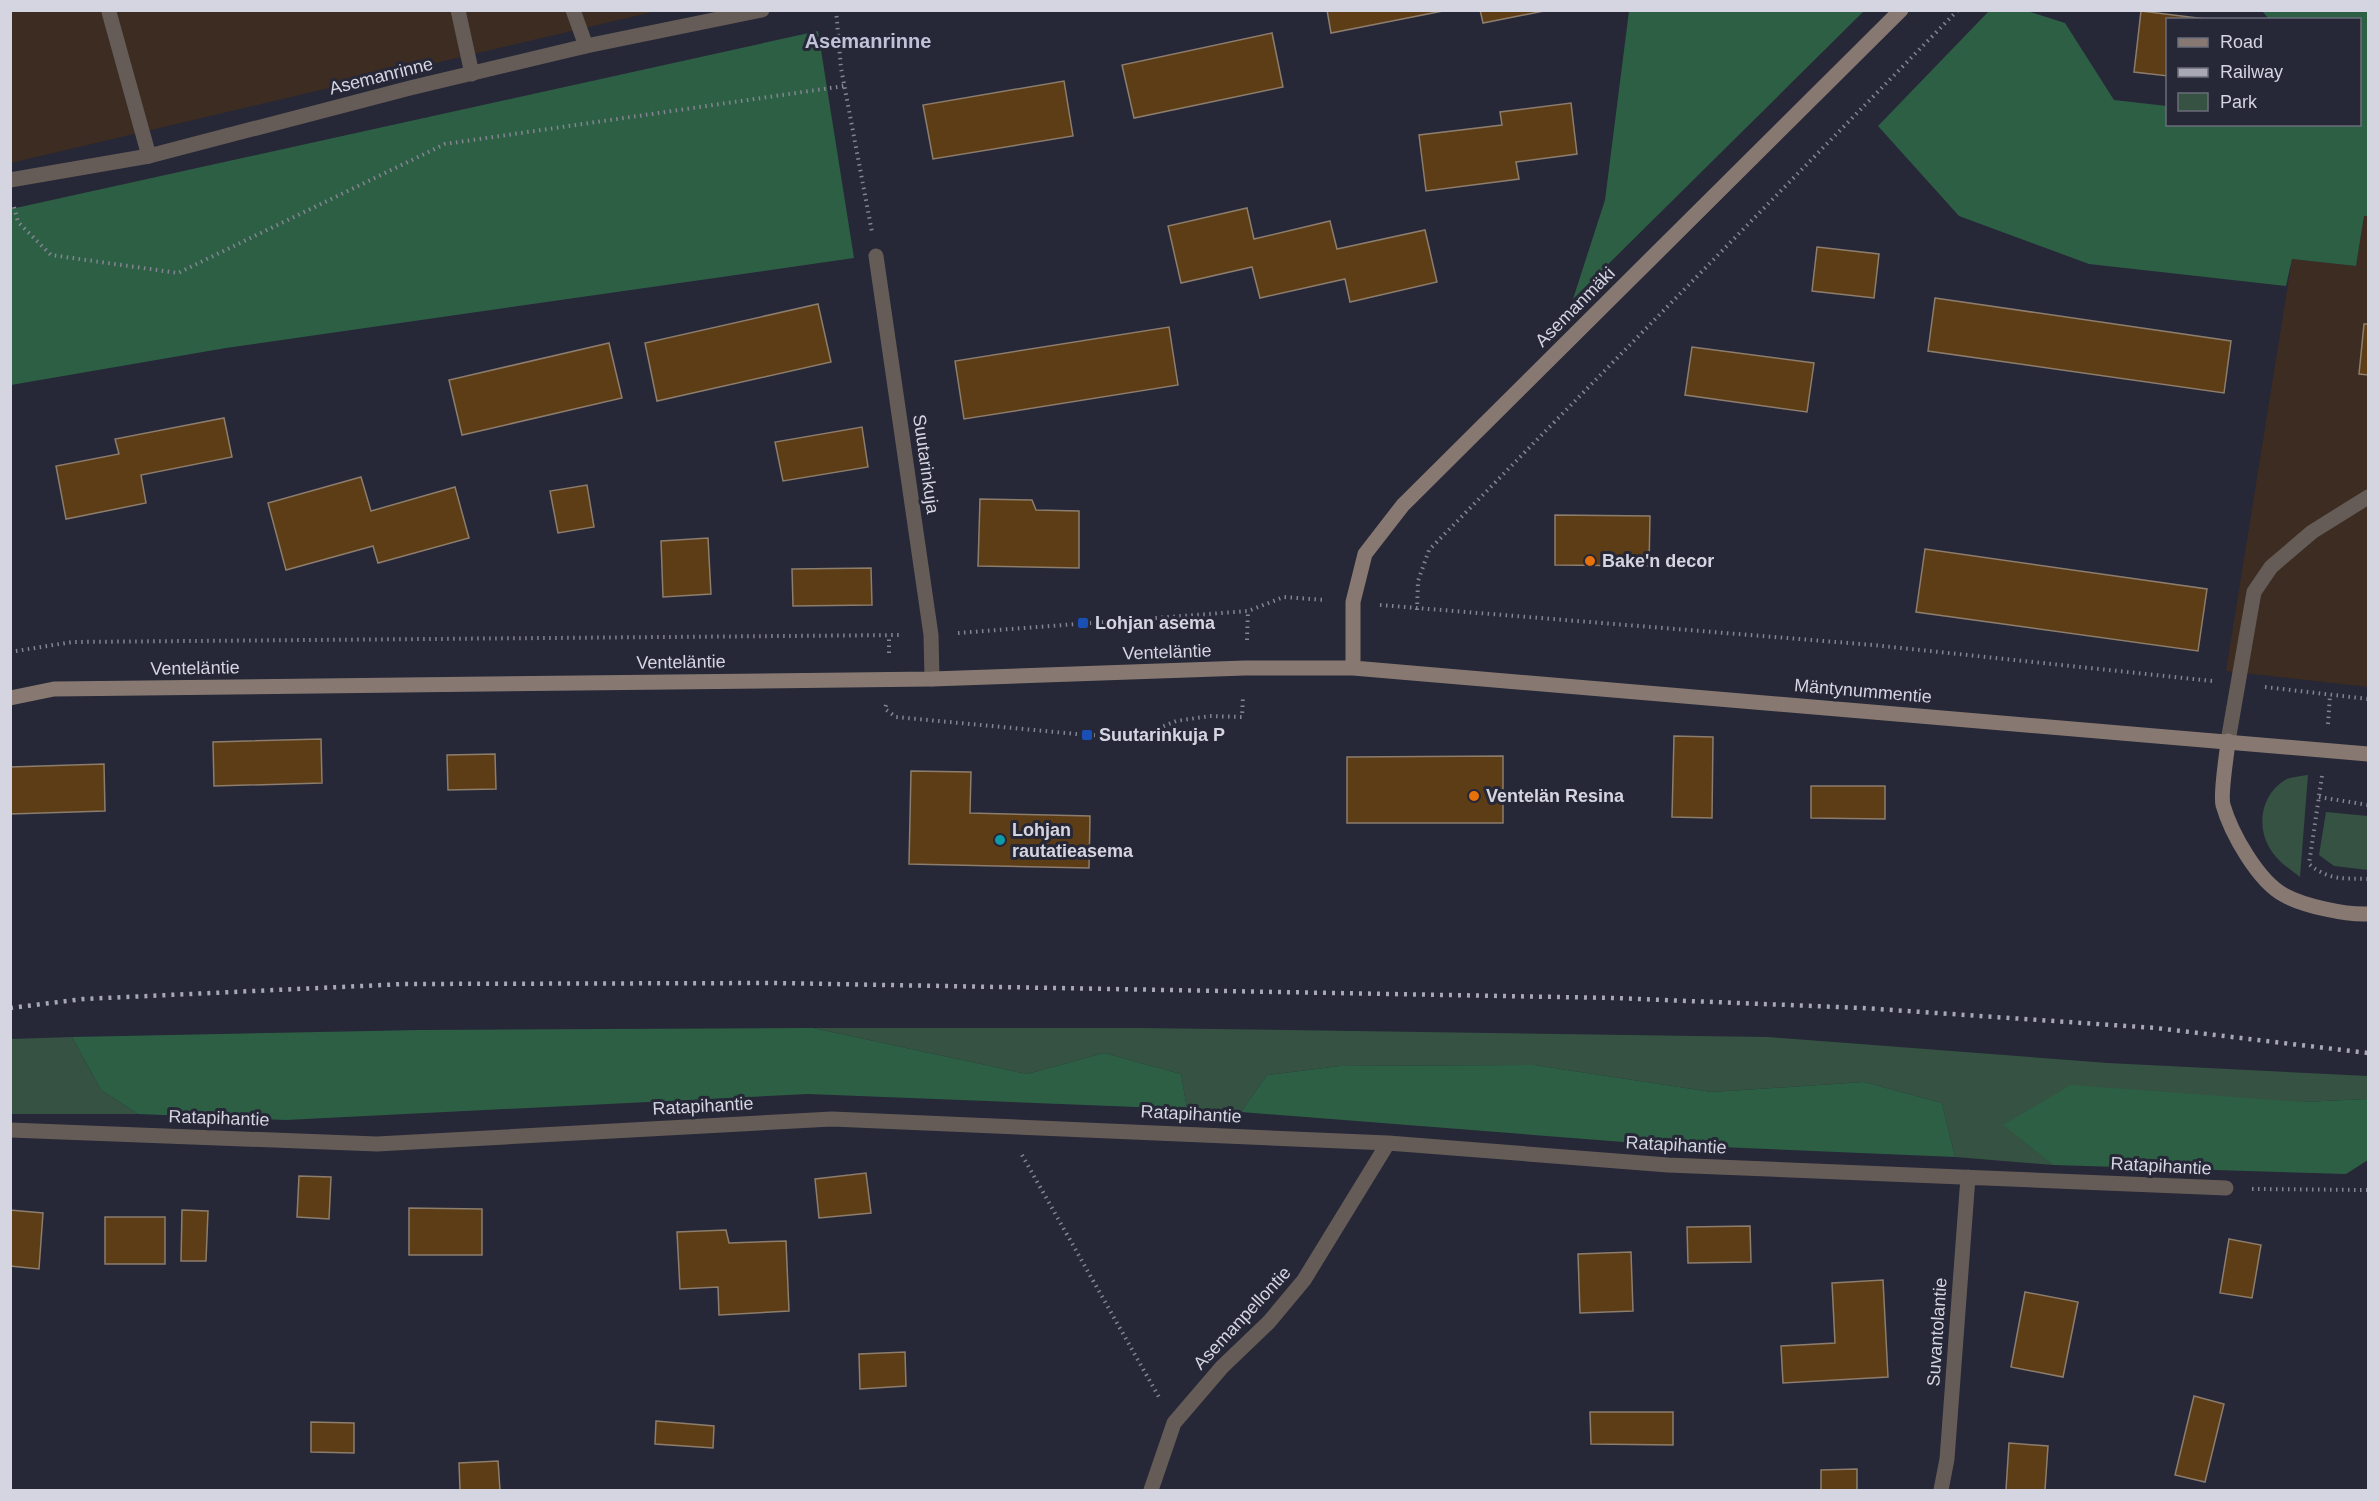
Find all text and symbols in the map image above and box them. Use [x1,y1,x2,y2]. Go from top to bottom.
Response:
legend [2166,18,2361,126]
district label: Asemanrinne [805,30,931,52]
text: Road [2220,32,2263,52]
street label: Asemanrinne [327,53,435,99]
text: Railway [2220,62,2283,82]
text: Park [2220,92,2258,112]
street label: Asemanmäki [1531,263,1619,351]
street label: Suutarinkuja [909,413,943,516]
place label: Bake'n decor [1602,551,1714,571]
marker: Bake'n decor [1583,554,1597,568]
place label: Lohjan asema [1095,613,1216,633]
marker: Lohjan asema [1076,616,1090,630]
street label: Venteläntie [1122,640,1212,664]
street label: Venteläntie [636,651,726,673]
street label: Venteläntie [150,657,240,679]
street label: Mäntynummentie [1793,675,1933,707]
place label: Suutarinkuja P [1099,725,1225,745]
marker: Suutarinkuja P [1080,728,1094,742]
place label: Ventelän Resina [1486,786,1625,806]
marker: Ventelän Resina [1467,789,1481,803]
place label: Lohjan rautatieasema [1012,820,1134,861]
marker: Lohjan rautatieasema [993,833,1007,847]
street label: Ratapihantie [652,1093,754,1119]
street label: Ratapihantie [1140,1101,1242,1127]
street label: Ratapihantie [168,1106,270,1130]
street label: Ratapihantie [1625,1132,1727,1158]
street label: Ratapihantie [2110,1153,2212,1179]
street label: Asemanpellontie [1189,1263,1295,1373]
street label: Suvantolantie [1923,1277,1951,1387]

